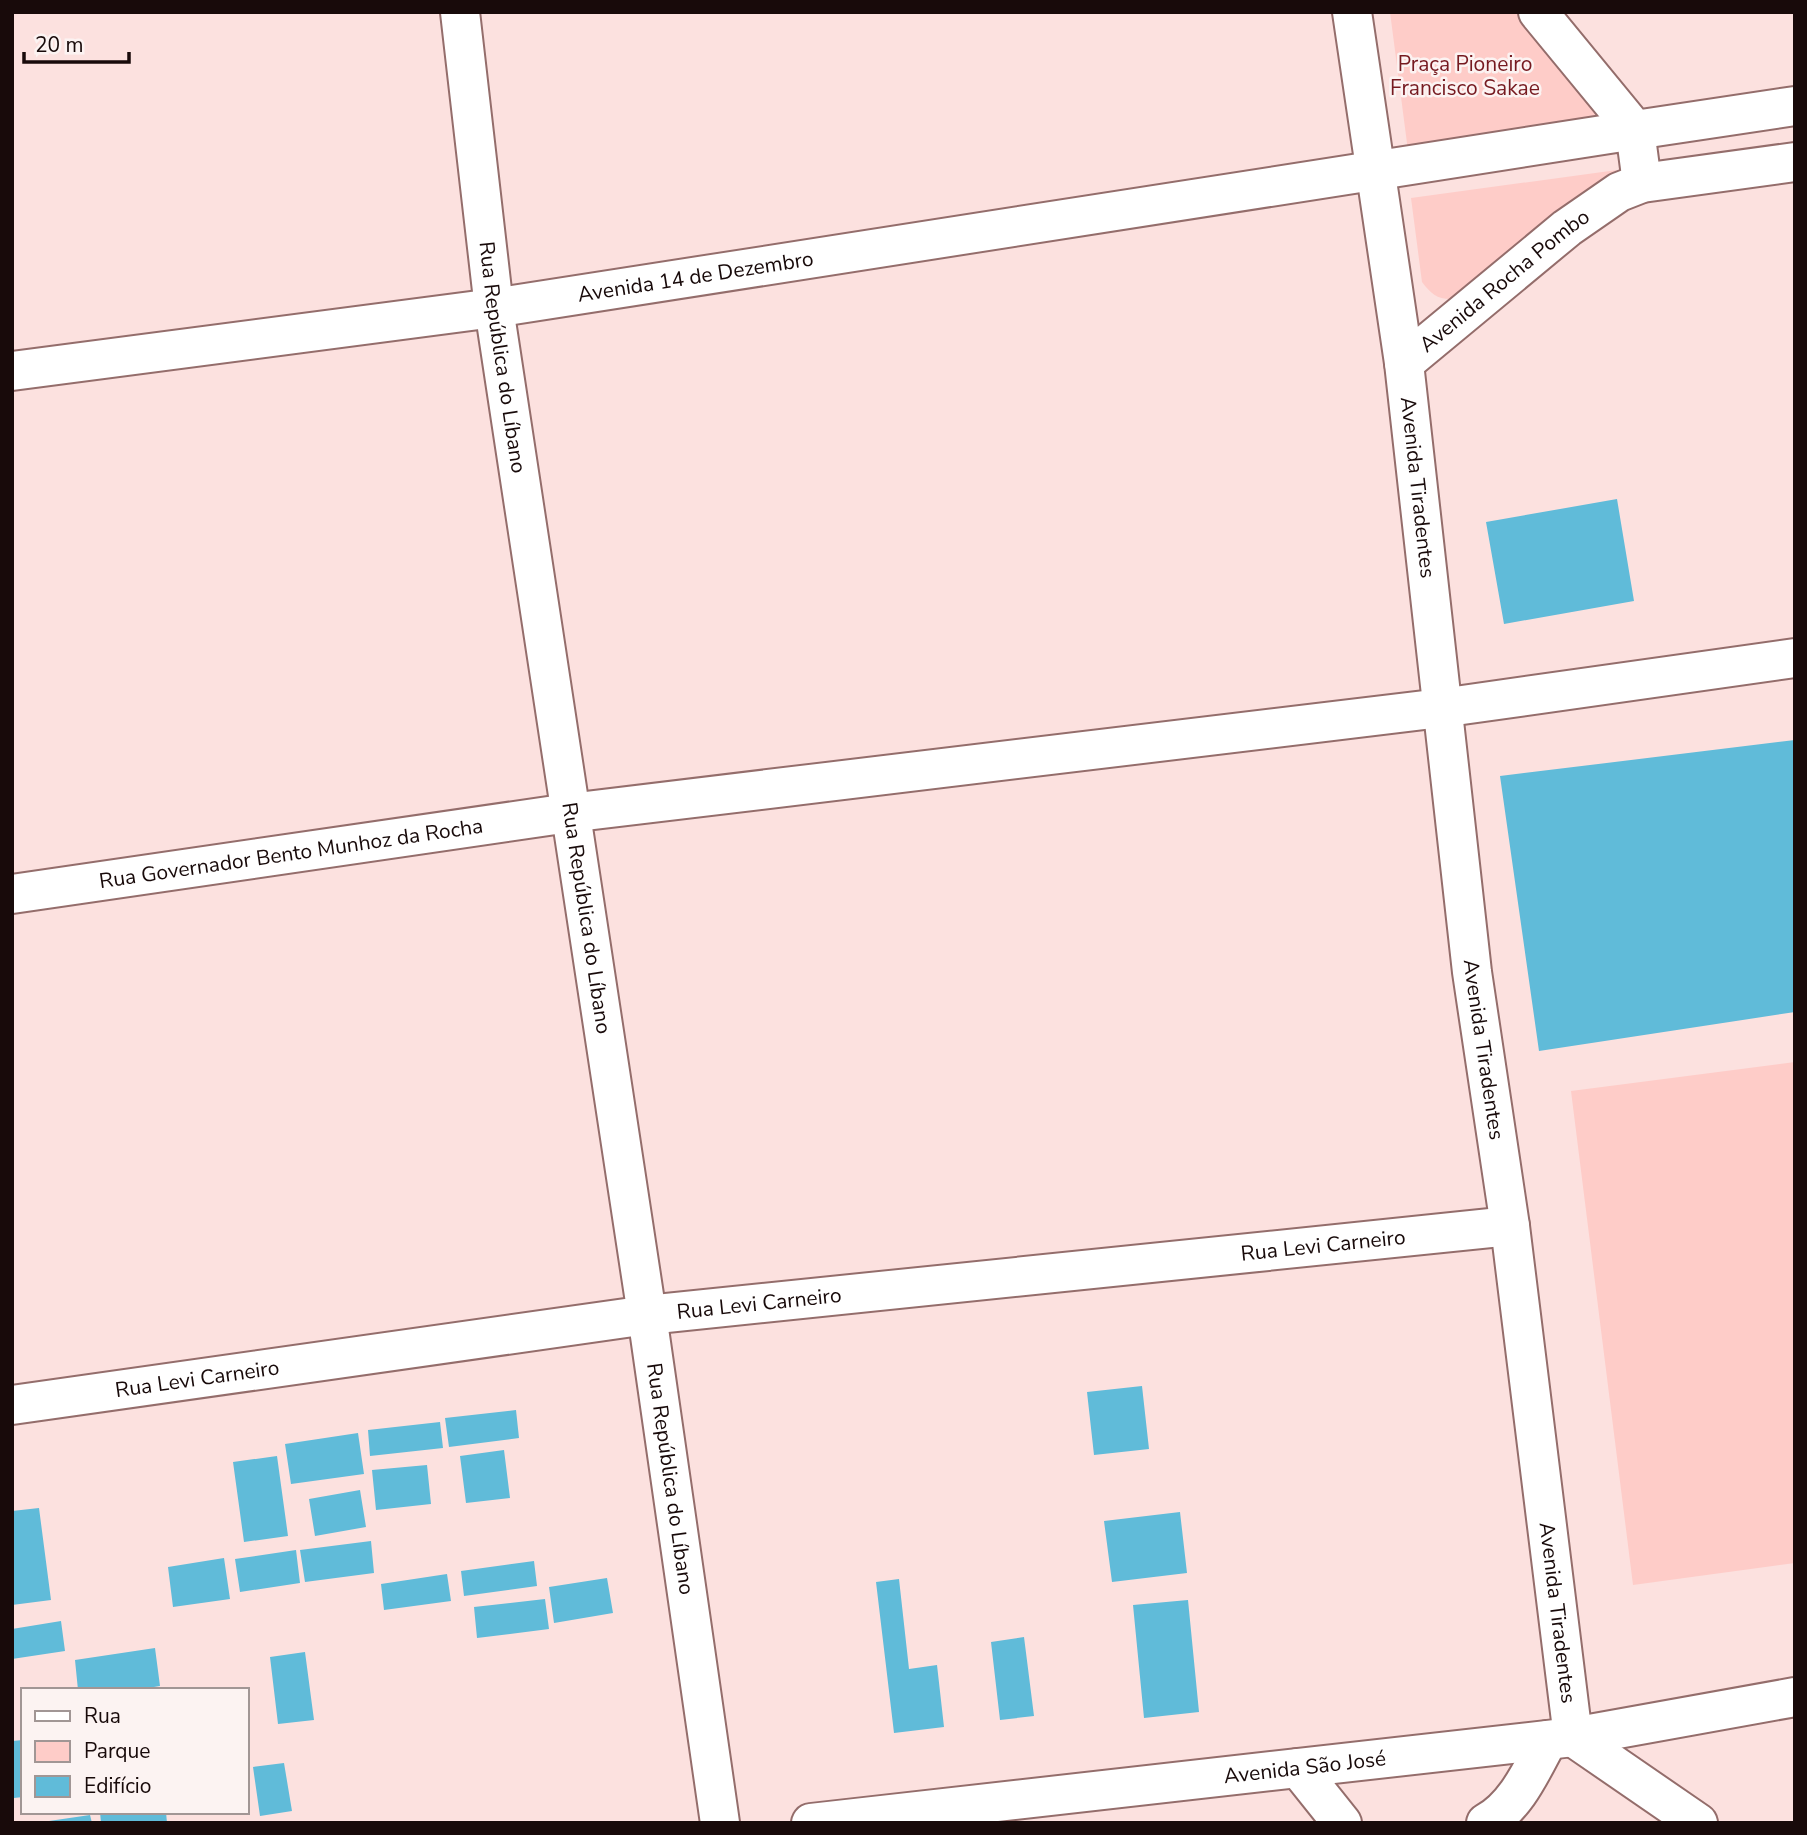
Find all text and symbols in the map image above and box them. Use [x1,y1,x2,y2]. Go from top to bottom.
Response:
scale bar [24,21,130,65]
text: 20 m [35,31,84,59]
park label: Praça Pioneiro Francisco Sakae [1390,50,1540,102]
street label: Avenida Rocha Pombo [1413,203,1595,359]
street label: Rua República do Líbano [472,240,533,475]
street label: Avenida 14 de Dezembro [576,244,815,309]
street label: Avenida Tiradentes [1394,395,1442,580]
street label: Rua República do Líbano [555,800,618,1036]
street label: Rua Governador Bento Munhoz da Rocha [97,812,485,895]
street label: Avenida Tiradentes [1457,958,1511,1142]
street label: Rua Levi Carneiro [1239,1223,1407,1268]
street label: Rua Levi Carneiro [675,1281,843,1326]
street label: Rua Levi Carneiro [113,1353,281,1404]
street label: Rua República do Líbano [640,1361,701,1597]
street label: Avenida Tiradentes [1533,1520,1583,1705]
legend [21,1688,248,1814]
text: Rua [84,1702,121,1730]
text: Parque [84,1737,151,1765]
street label: Avenida São José [1222,1744,1388,1790]
text: Edifício [84,1772,151,1800]

